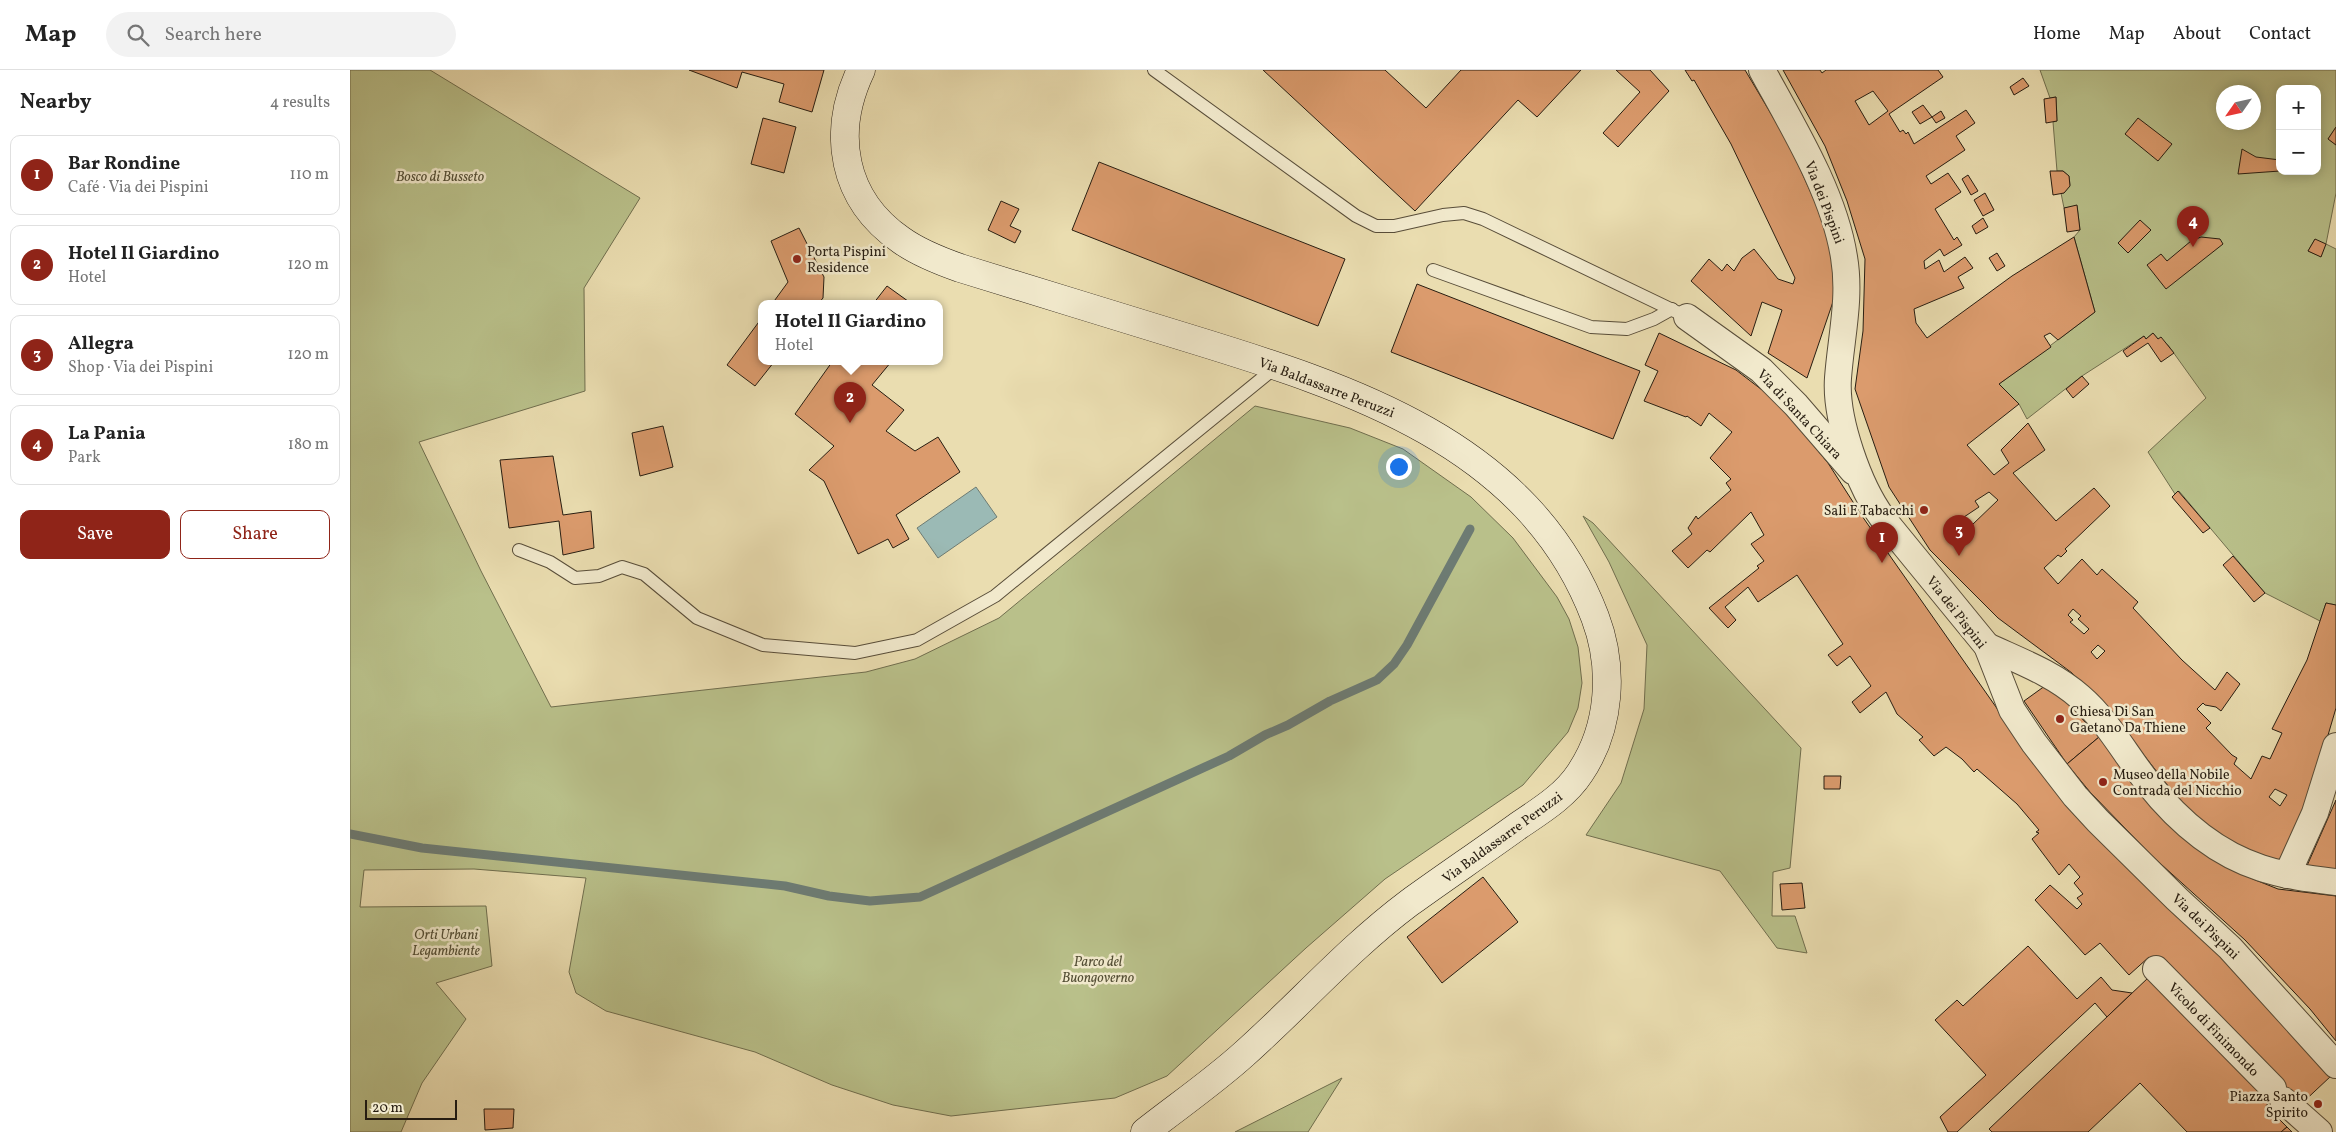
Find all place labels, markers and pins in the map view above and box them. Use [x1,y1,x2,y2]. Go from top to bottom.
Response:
pin: 4 [2177,206,2209,247]
place label: Porta Pispini Residence [807,243,886,278]
marker: Porta Pispini Residence [791,253,803,265]
pin: 2 [834,382,866,423]
place label: Sali E Tabacchi [1824,502,1914,521]
marker: Sali E Tabacchi [1918,504,1930,516]
pin: 3 [1943,515,1975,556]
pin: 1 [1866,522,1898,563]
place label: Chiesa Di San Gaetano Da Thiene [2070,703,2186,738]
marker: Chiesa Di San Gaetano Da Thiene [2054,713,2066,725]
place label: Museo della Nobile Contrada del Nicchio [2113,766,2242,801]
marker: Museo della Nobile Contrada del Nicchio [2097,776,2109,788]
place label: Piazza Santo Spirito [2230,1088,2308,1123]
marker: Piazza Santo Spirito [2312,1098,2324,1110]

